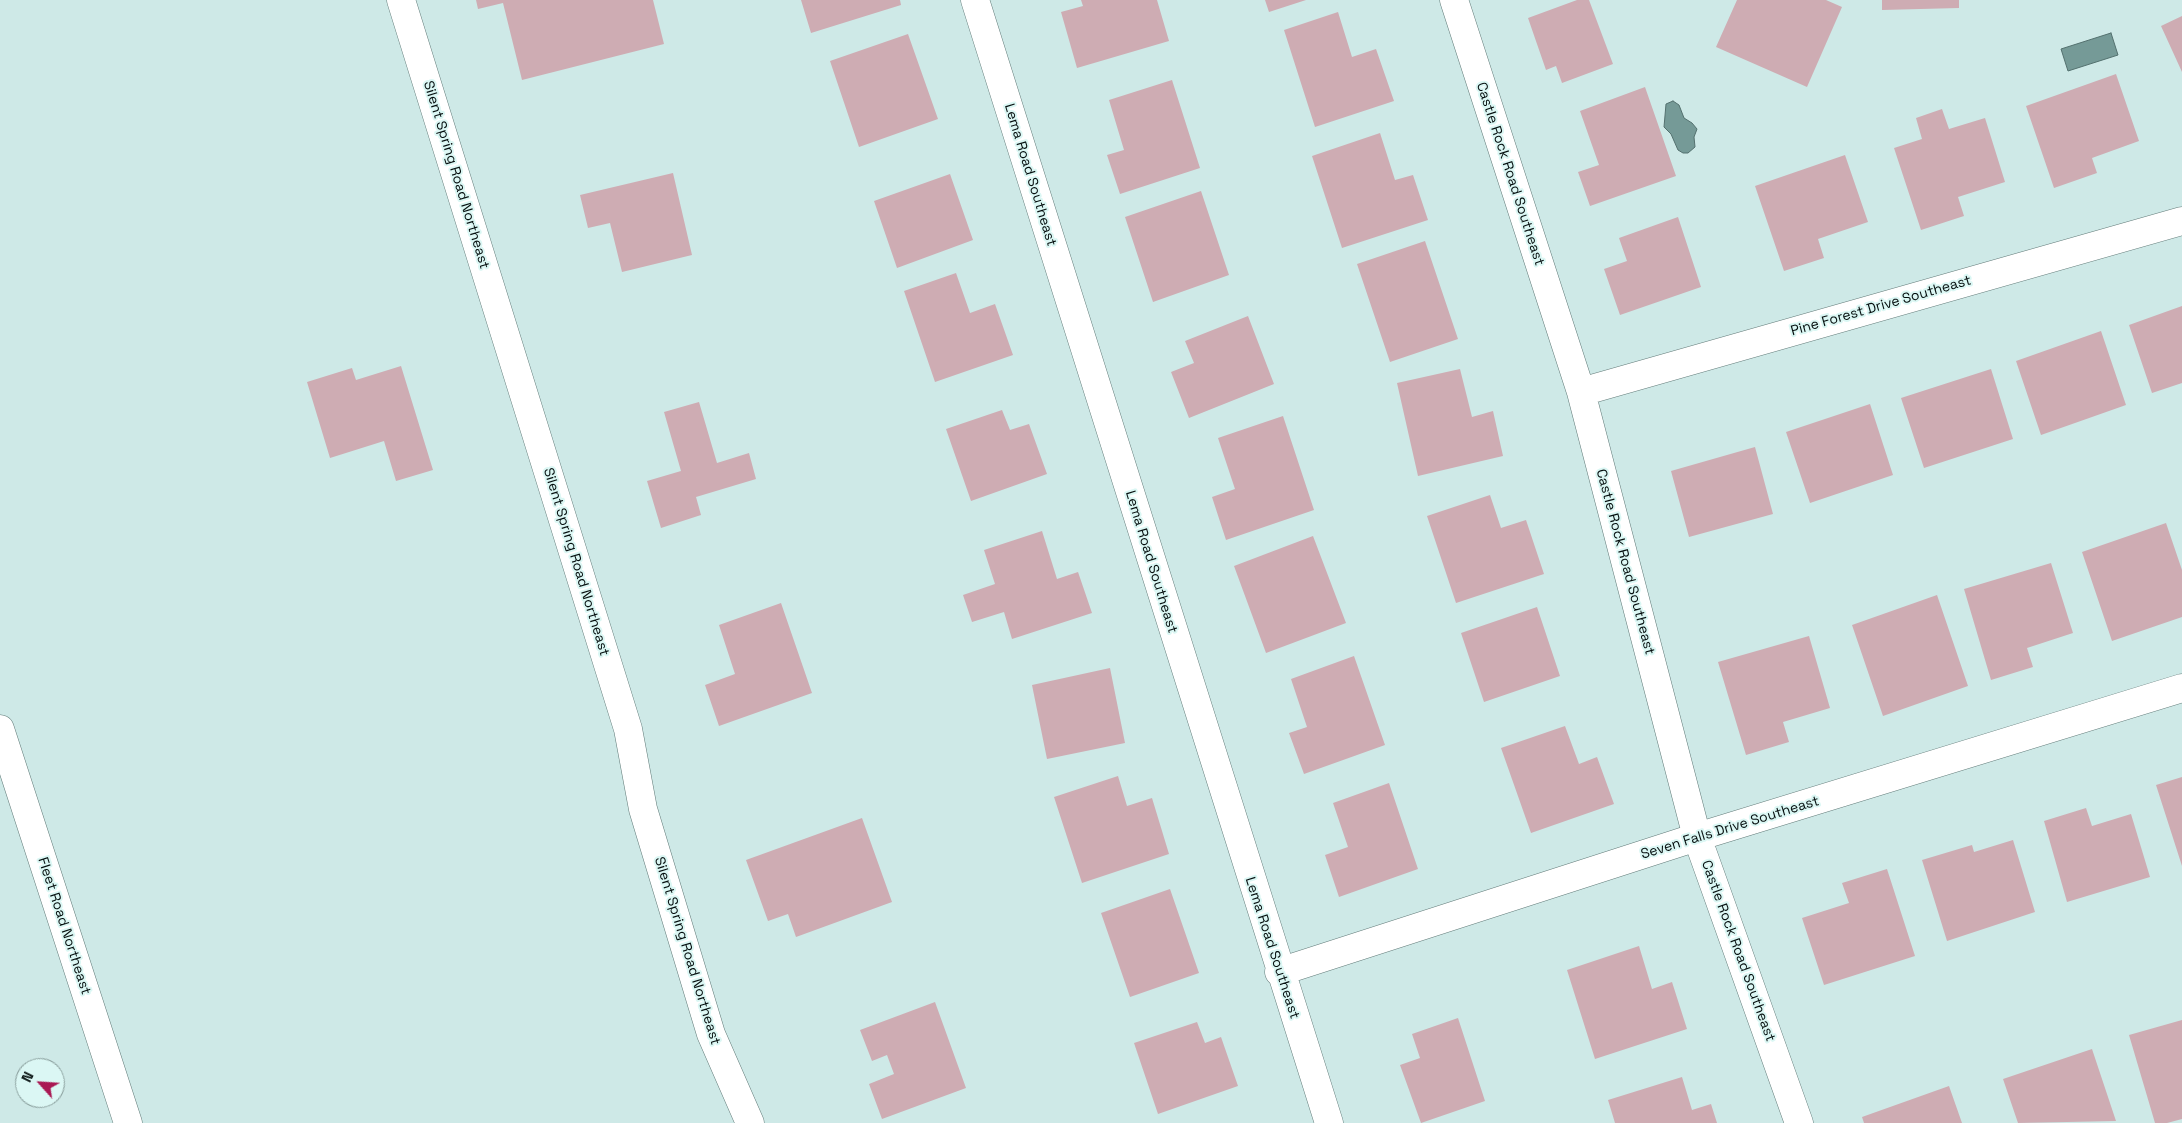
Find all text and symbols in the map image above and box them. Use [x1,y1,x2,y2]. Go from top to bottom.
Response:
street label: Silent Spring Road Northeast [419,79,493,271]
street label: Castle Rock Road Southeast [1472,80,1548,268]
street label: Lema Road Southeast [1000,102,1060,248]
street label: Pine Forest Drive Southeast [1789,272,1973,340]
street label: Silent Spring Road Northeast [539,466,613,658]
street label: Castle Rock Road Southeast [1592,467,1658,657]
street label: Lema Road Southeast [1121,489,1181,635]
street label: Seven Falls Drive Southeast [1639,793,1821,863]
street label: Fleet Road Northeast [34,855,94,997]
street label: Silent Spring Road Northeast [650,855,724,1047]
street label: Castle Rock Road Southeast [1697,858,1779,1044]
street label: Lema Road Southeast [1241,875,1303,1021]
north arrow [15,1058,65,1108]
text: N [17,1069,38,1085]

